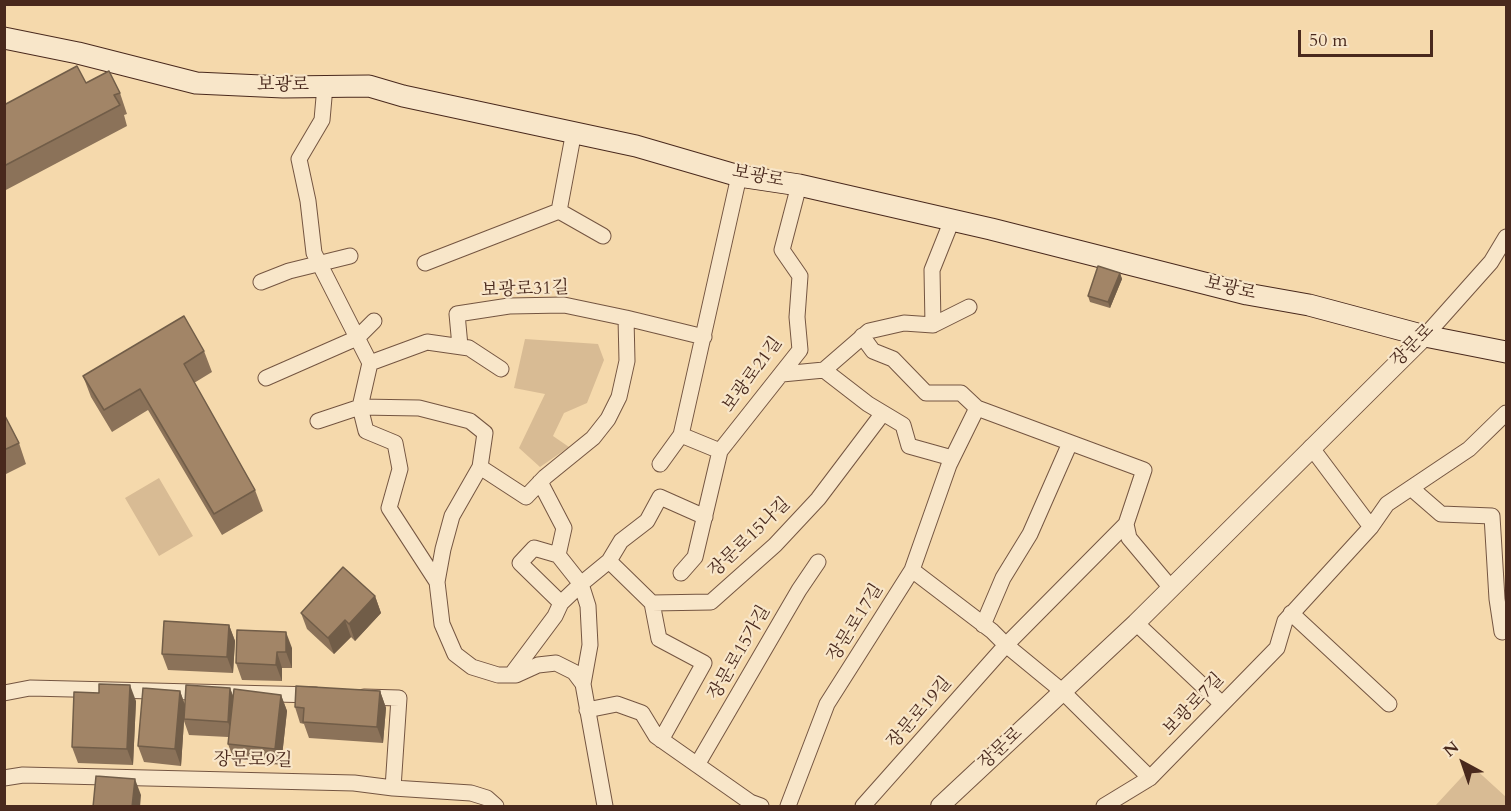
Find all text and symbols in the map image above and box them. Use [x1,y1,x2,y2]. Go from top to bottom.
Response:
scale bar [1301,18,1436,56]
text: 50 m [1309,28,1348,53]
street label: 보광로 [257,75,309,97]
street label: 보광로 [730,161,786,193]
street label: 보광로 [1202,273,1258,305]
street label: 보광로31길 [481,278,569,302]
street label: 장문로 [1387,320,1439,372]
street label: 보광로21길 [718,333,788,417]
street label: 장문로15나길 [705,494,795,582]
street label: 장문로17길 [824,580,888,666]
street label: 장문로15가길 [704,602,776,704]
street label: 보광로7길 [1159,669,1229,741]
street label: 장문로19길 [883,673,957,753]
street label: 장문로 [975,723,1027,775]
north arrow [1433,733,1493,793]
text: N [1439,736,1464,762]
street label: 장문로9길 [213,750,293,772]

